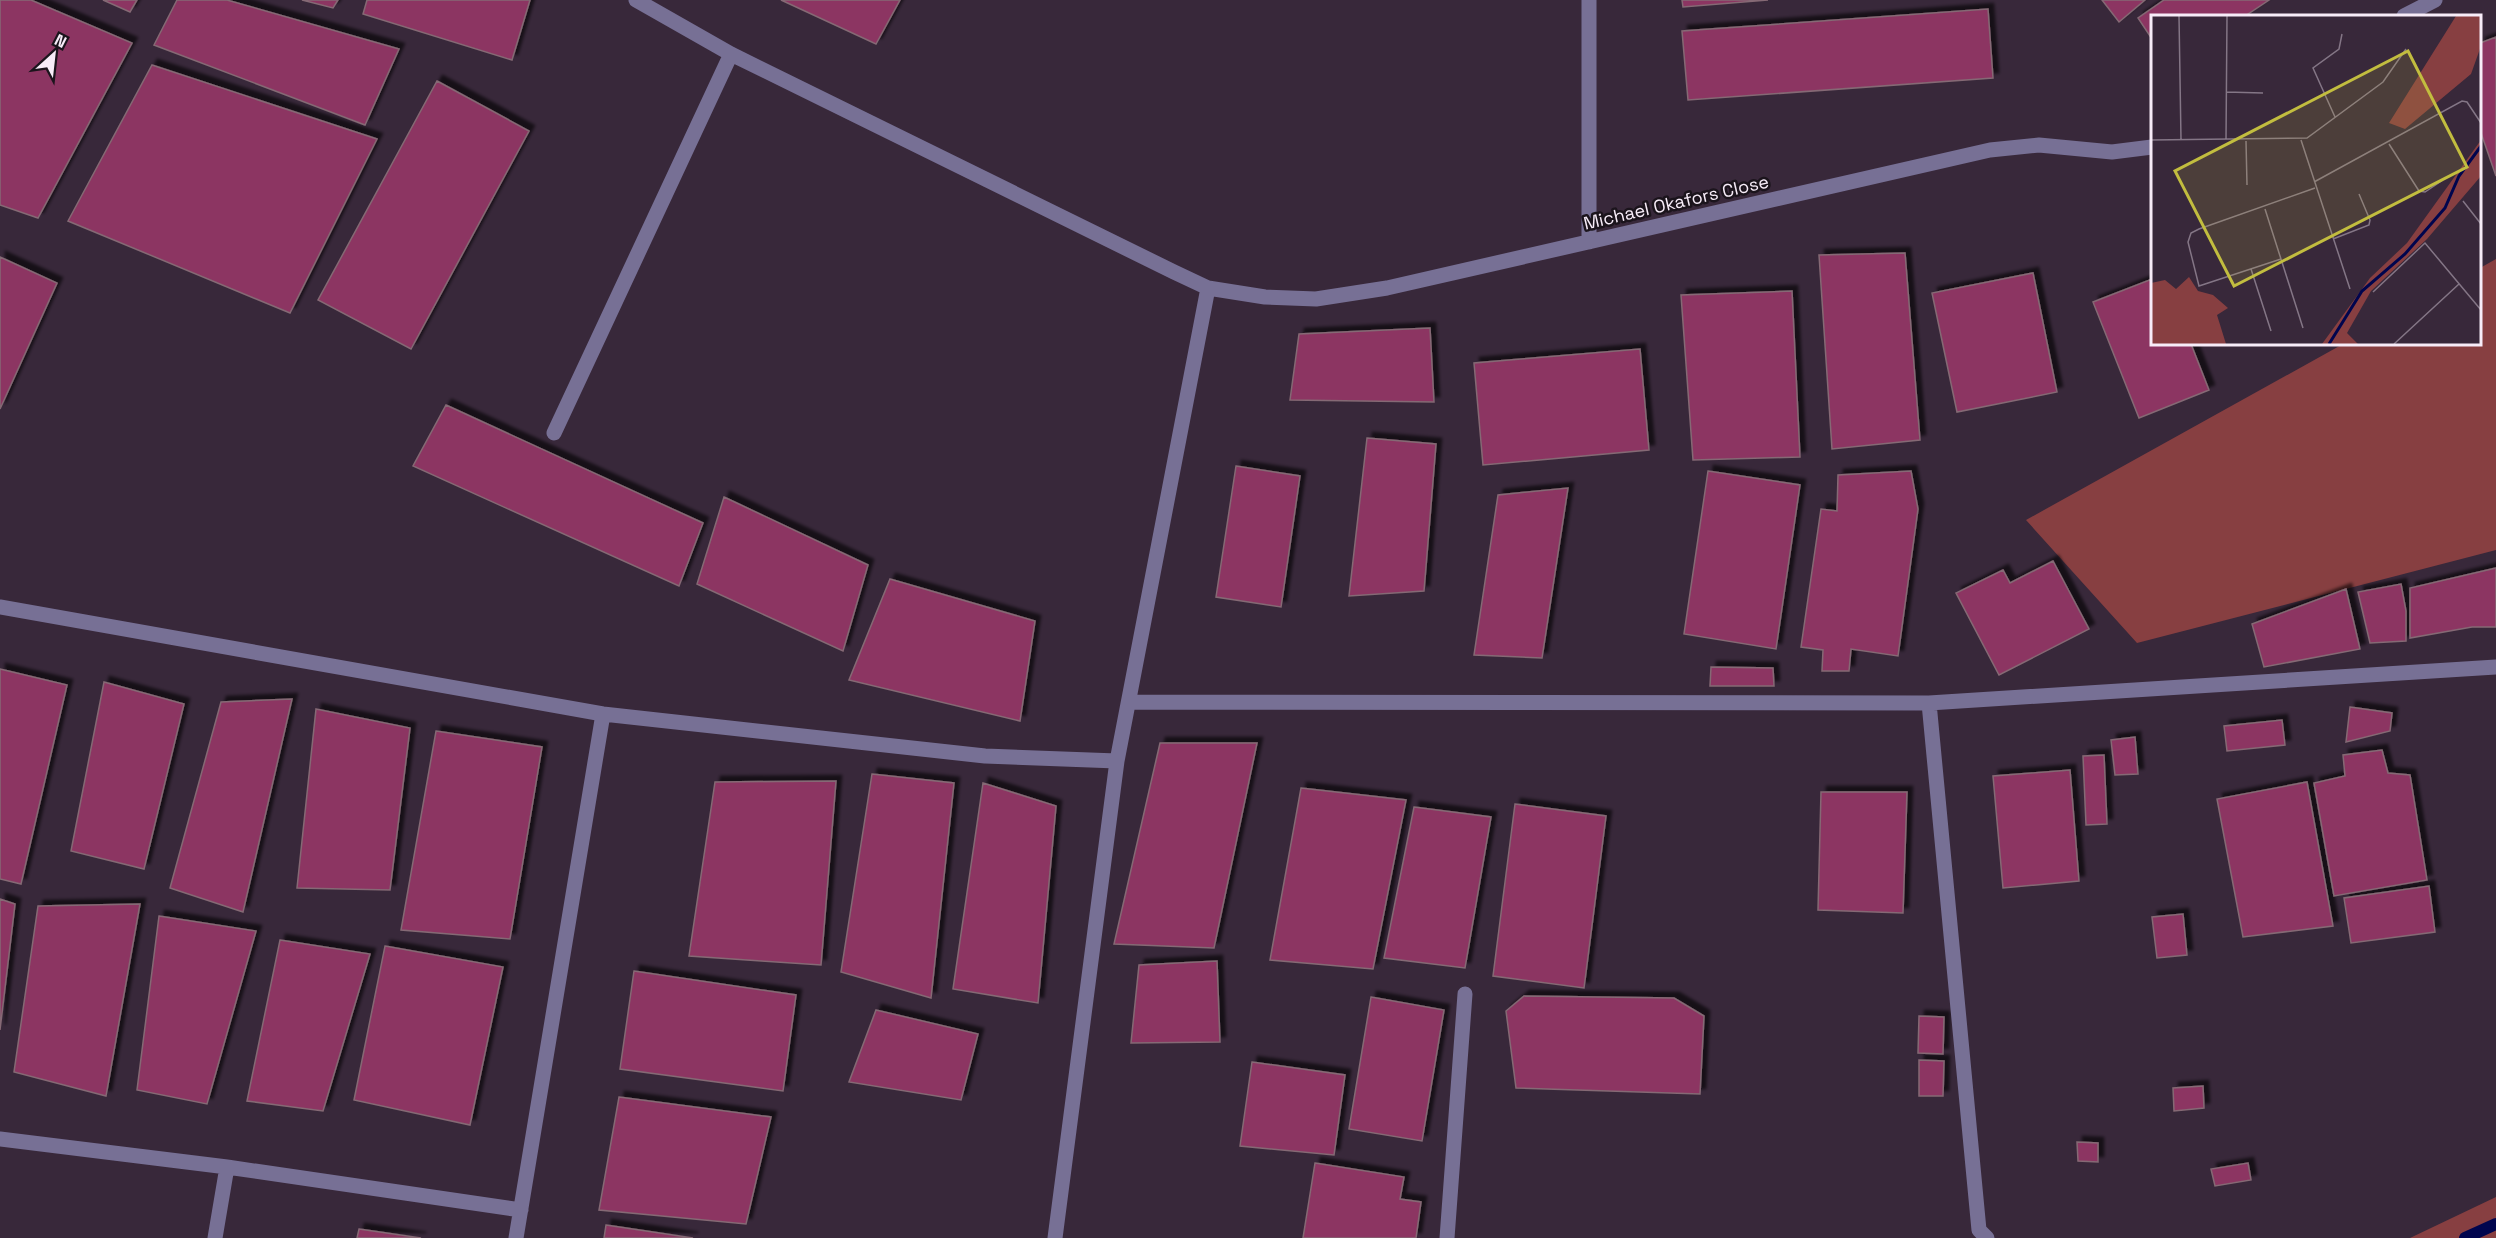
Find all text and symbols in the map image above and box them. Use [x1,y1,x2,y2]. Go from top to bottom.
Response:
inset map [2151,15,2481,345]
north arrow [24,24,84,84]
text: N [51,29,70,53]
street label: Michael Okafors Close [1581,169,1771,235]

